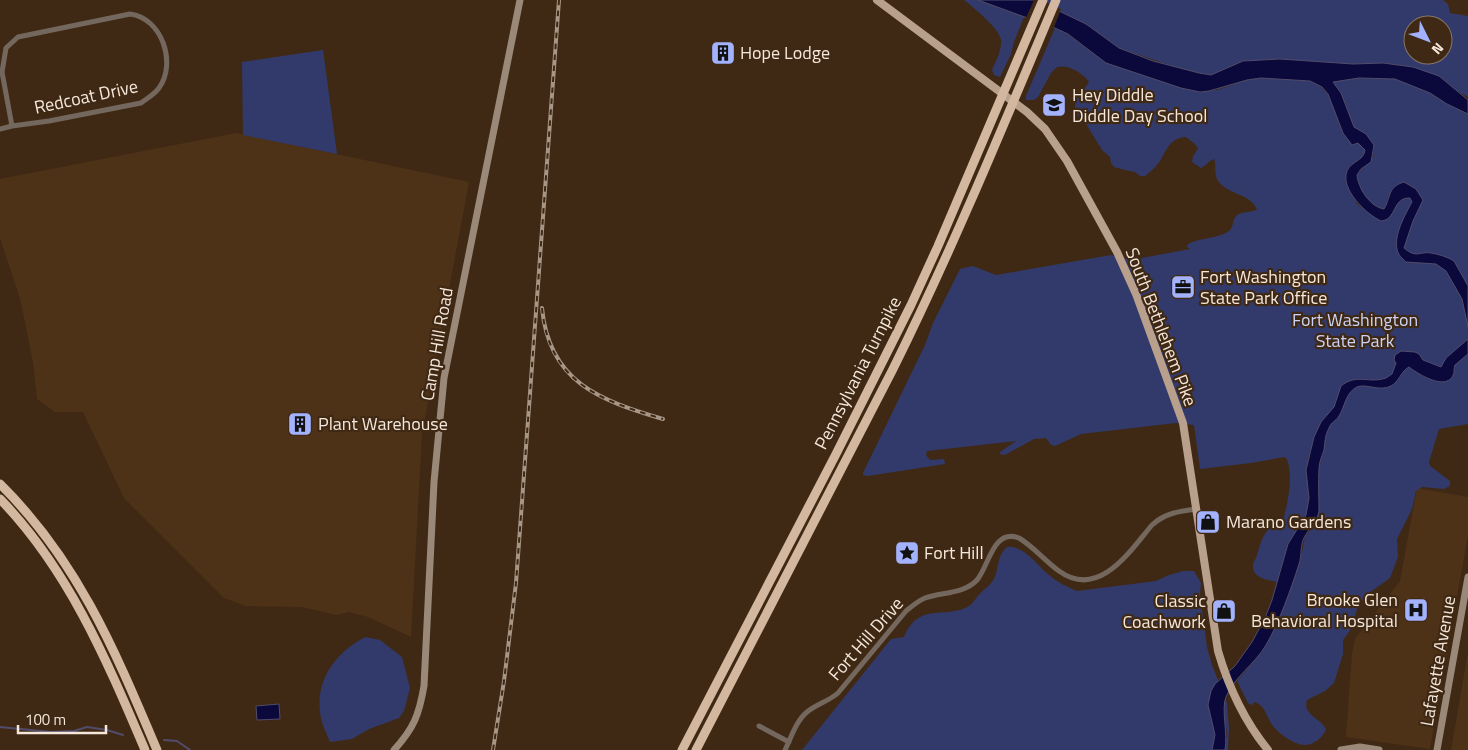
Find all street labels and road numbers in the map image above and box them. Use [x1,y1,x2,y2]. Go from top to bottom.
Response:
street label: Redcoat Drive [32,72,140,121]
street label: South Bethlehem Pike [1119,244,1204,410]
street label: Camp Hill Road [413,285,460,403]
street label: Pennsylvania Turnpike [807,292,908,454]
street label: Fort Hill Drive [822,591,910,686]
street label: Lafayette Avenue [1413,594,1462,728]

